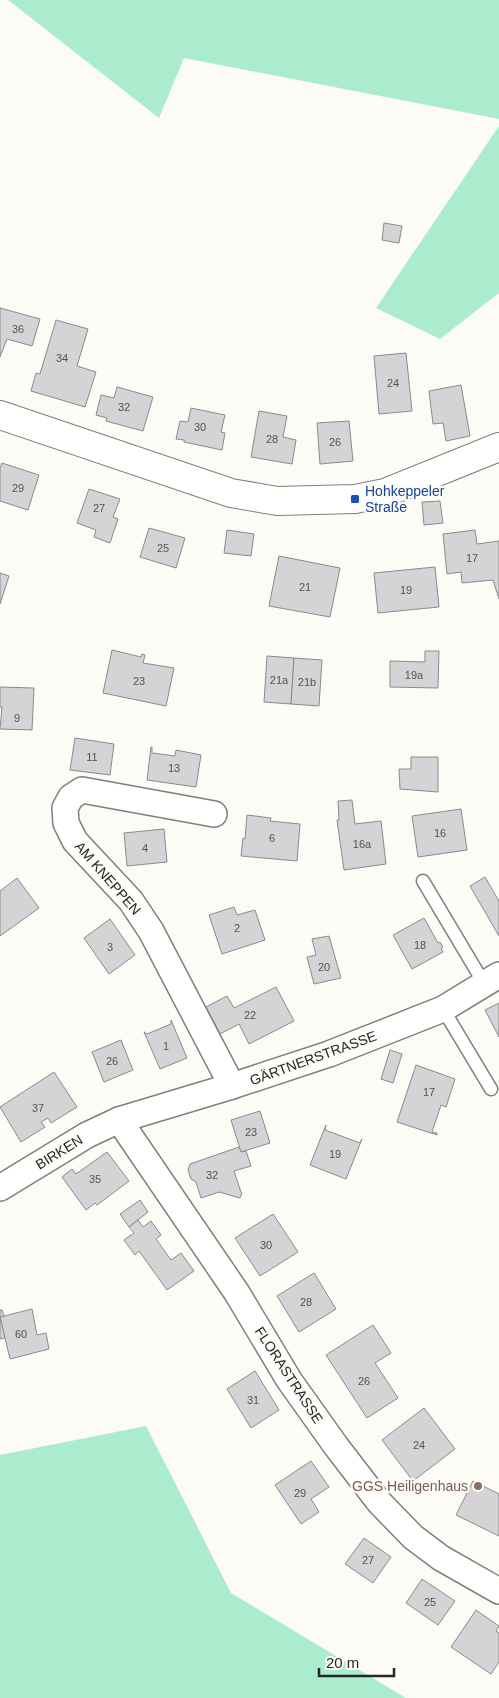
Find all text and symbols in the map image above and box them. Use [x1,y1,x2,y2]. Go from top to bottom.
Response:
house number: 36 [12,323,24,335]
house number: 34 [56,352,68,364]
house number: 24 [387,377,399,389]
house number: 32 [118,401,130,413]
house number: 30 [194,421,206,433]
house number: 28 [266,433,278,445]
house number: 26 [329,436,341,448]
house number: 29 [12,482,24,494]
place label: Hohkeppeler Straße [365,483,445,515]
marker: Hohkeppeler Straße [349,493,361,505]
house number: 27 [93,502,105,514]
house number: 25 [157,542,169,554]
house number: 17 [466,552,478,564]
house number: 21 [299,581,311,593]
house number: 19 [400,584,412,596]
house number: 19a [405,669,424,681]
house number: 21a [270,674,289,686]
house number: 23 [133,675,145,687]
house number: 21b [298,676,316,688]
house number: 9 [14,712,20,724]
house number: 11 [86,751,98,763]
house number: 13 [168,762,180,774]
house number: 16 [434,827,446,839]
house number: 6 [269,832,275,844]
street label: AM KNEPPEN [72,838,144,918]
house number: 16a [353,838,372,850]
house number: 4 [142,842,148,854]
house number: 2 [234,922,240,934]
house number: 18 [414,939,426,951]
house number: 3 [107,941,113,953]
house number: 20 [318,961,330,973]
house number: 22 [244,1009,256,1021]
street label: GÄRTNERSTRASSE [248,1028,378,1088]
house number: 1 [163,1040,169,1052]
house number: 26 [106,1055,118,1067]
house number: 17 [423,1086,435,1098]
house number: 37 [32,1102,44,1114]
house number: 23 [245,1126,257,1138]
street label: BIRKEN [33,1131,85,1173]
house number: 19 [329,1148,341,1160]
house number: 32 [206,1169,218,1181]
house number: 35 [89,1173,101,1185]
house number: 30 [260,1239,272,1251]
house number: 28 [300,1296,312,1308]
street label: FLORASTRASSE [252,1324,326,1426]
house number: 60 [15,1328,27,1340]
house number: 26 [358,1375,370,1387]
house number: 31 [247,1394,259,1406]
house number: 24 [413,1439,425,1451]
place label: GGS Heiligenhaus [352,1478,468,1494]
marker: GGS Heiligenhaus [472,1480,484,1492]
house number: 29 [294,1487,306,1499]
house number: 27 [362,1554,374,1566]
house number: 25 [424,1596,436,1608]
scale bar [319,1646,394,1678]
text: 20 m [326,1654,359,1671]

